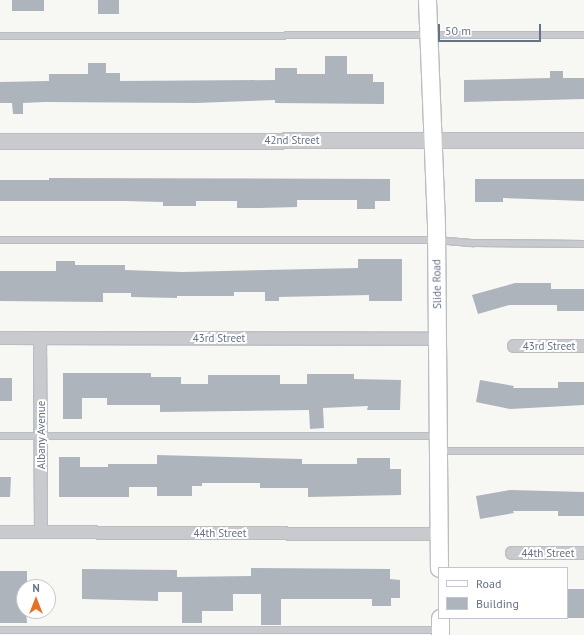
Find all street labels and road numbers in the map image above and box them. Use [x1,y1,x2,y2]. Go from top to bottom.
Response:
street label: 42nd Street [265,133,319,147]
street label: Slide Road [430,259,444,309]
street label: 43rd Street [193,331,245,345]
street label: 43rd Street [523,339,575,353]
street label: Albany Avenue [34,400,48,470]
street label: 44th Street [194,526,246,540]
street label: 44th Street [522,546,574,560]

